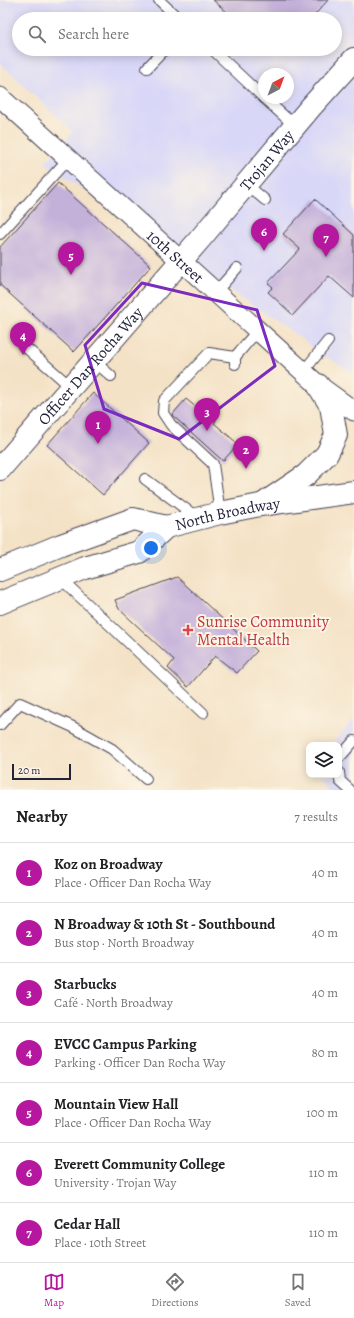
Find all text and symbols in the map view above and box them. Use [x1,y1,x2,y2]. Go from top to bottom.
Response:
search box [12,12,342,56]
icon: search [26,23,48,45]
text: Search here [58,24,129,44]
north arrow [258,68,294,104]
street label: Trojan Way [235,125,300,196]
pin: 6 [251,218,277,251]
pin: 7 [313,224,339,257]
street label: 10th Street [142,225,208,289]
pin: 5 [58,242,84,275]
street label: Officer Dan Rocha Way [33,302,149,430]
pin: 4 [10,322,36,355]
pin: 3 [194,398,220,431]
pin: 1 [85,411,111,444]
pin: 2 [233,436,259,469]
street label: North Broadway [173,492,282,536]
your location [141,538,161,558]
place label: Sunrise Community Mental Health [197,611,330,651]
marker: Sunrise Community Mental Health [182,624,194,636]
map controls [306,742,342,778]
button: layers [306,742,342,778]
scale bar [12,762,71,781]
text: 20 m [18,763,40,778]
text: Nearby [16,805,67,828]
text: 7 results [294,808,338,825]
text: Koz on Broadway [54,854,163,874]
text: 1 [27,864,31,881]
text: 40 m [312,864,338,881]
text: Place · Officer Dan Rocha Way [54,874,211,891]
text: N Broadway & 10th St - Southbound [54,914,275,934]
text: 2 [26,924,32,941]
text: 40 m [312,924,338,941]
text: Bus stop · North Broadway [54,934,194,951]
text: Starbucks [54,974,117,994]
text: 3 [26,984,32,1001]
text: 40 m [312,984,338,1001]
text: Café · North Broadway [54,994,173,1011]
text: EVCC Campus Parking [54,1034,197,1054]
text: 4 [26,1044,32,1061]
text: 80 m [311,1044,338,1061]
text: Parking · Officer Dan Rocha Way [54,1054,225,1071]
text: Mountain View Hall [54,1094,178,1114]
text: 5 [26,1104,32,1121]
text: 100 m [306,1104,338,1121]
text: Place · Officer Dan Rocha Way [54,1114,211,1131]
text: Everett Community College [54,1154,225,1174]
text: 6 [26,1164,32,1181]
text: 110 m [309,1164,338,1181]
text: University · Trojan Way [54,1174,176,1191]
text: Cedar Hall [54,1214,120,1234]
text: 7 [26,1224,32,1241]
text: 110 m [309,1224,338,1241]
text: Place · 10th Street [54,1234,146,1251]
tab: Map [43,1271,65,1310]
tab: Directions [151,1271,199,1310]
tab: Saved [285,1271,311,1310]

